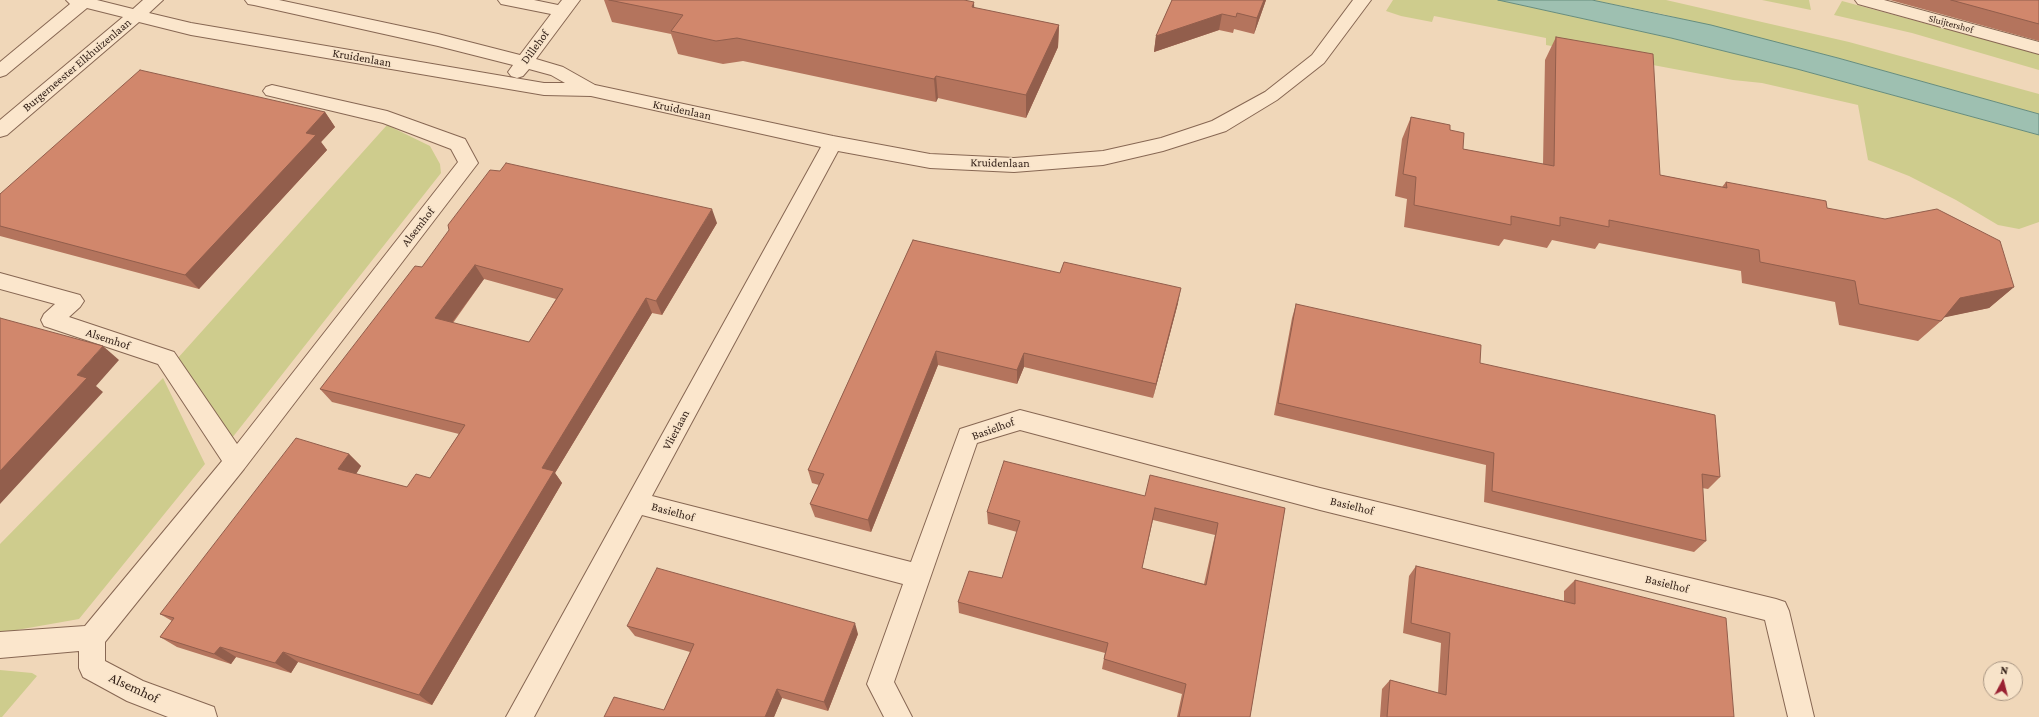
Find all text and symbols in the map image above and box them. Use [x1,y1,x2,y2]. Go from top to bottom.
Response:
street label: Sluijtershof [1927,12,1975,36]
street label: Burgemeester Elkhuizenlaan [20,15,134,115]
street label: Dillehof [518,27,552,67]
street label: Kruidenlaan [331,46,393,70]
street label: Kruidenlaan [651,97,713,123]
street label: Kruidenlaan [970,155,1030,171]
street label: Alsemhof [398,205,438,249]
street label: Alsemhof [84,325,132,353]
street label: Vlierlaan [659,407,693,453]
street label: Basielhof [970,415,1016,443]
street label: Basielhof [1329,494,1375,518]
street label: Basielhof [650,499,696,525]
street label: Basielhof [1644,572,1690,596]
north arrow [1983,661,2023,701]
text: N [2000,664,2009,676]
street label: Alsemhof [106,669,162,707]

